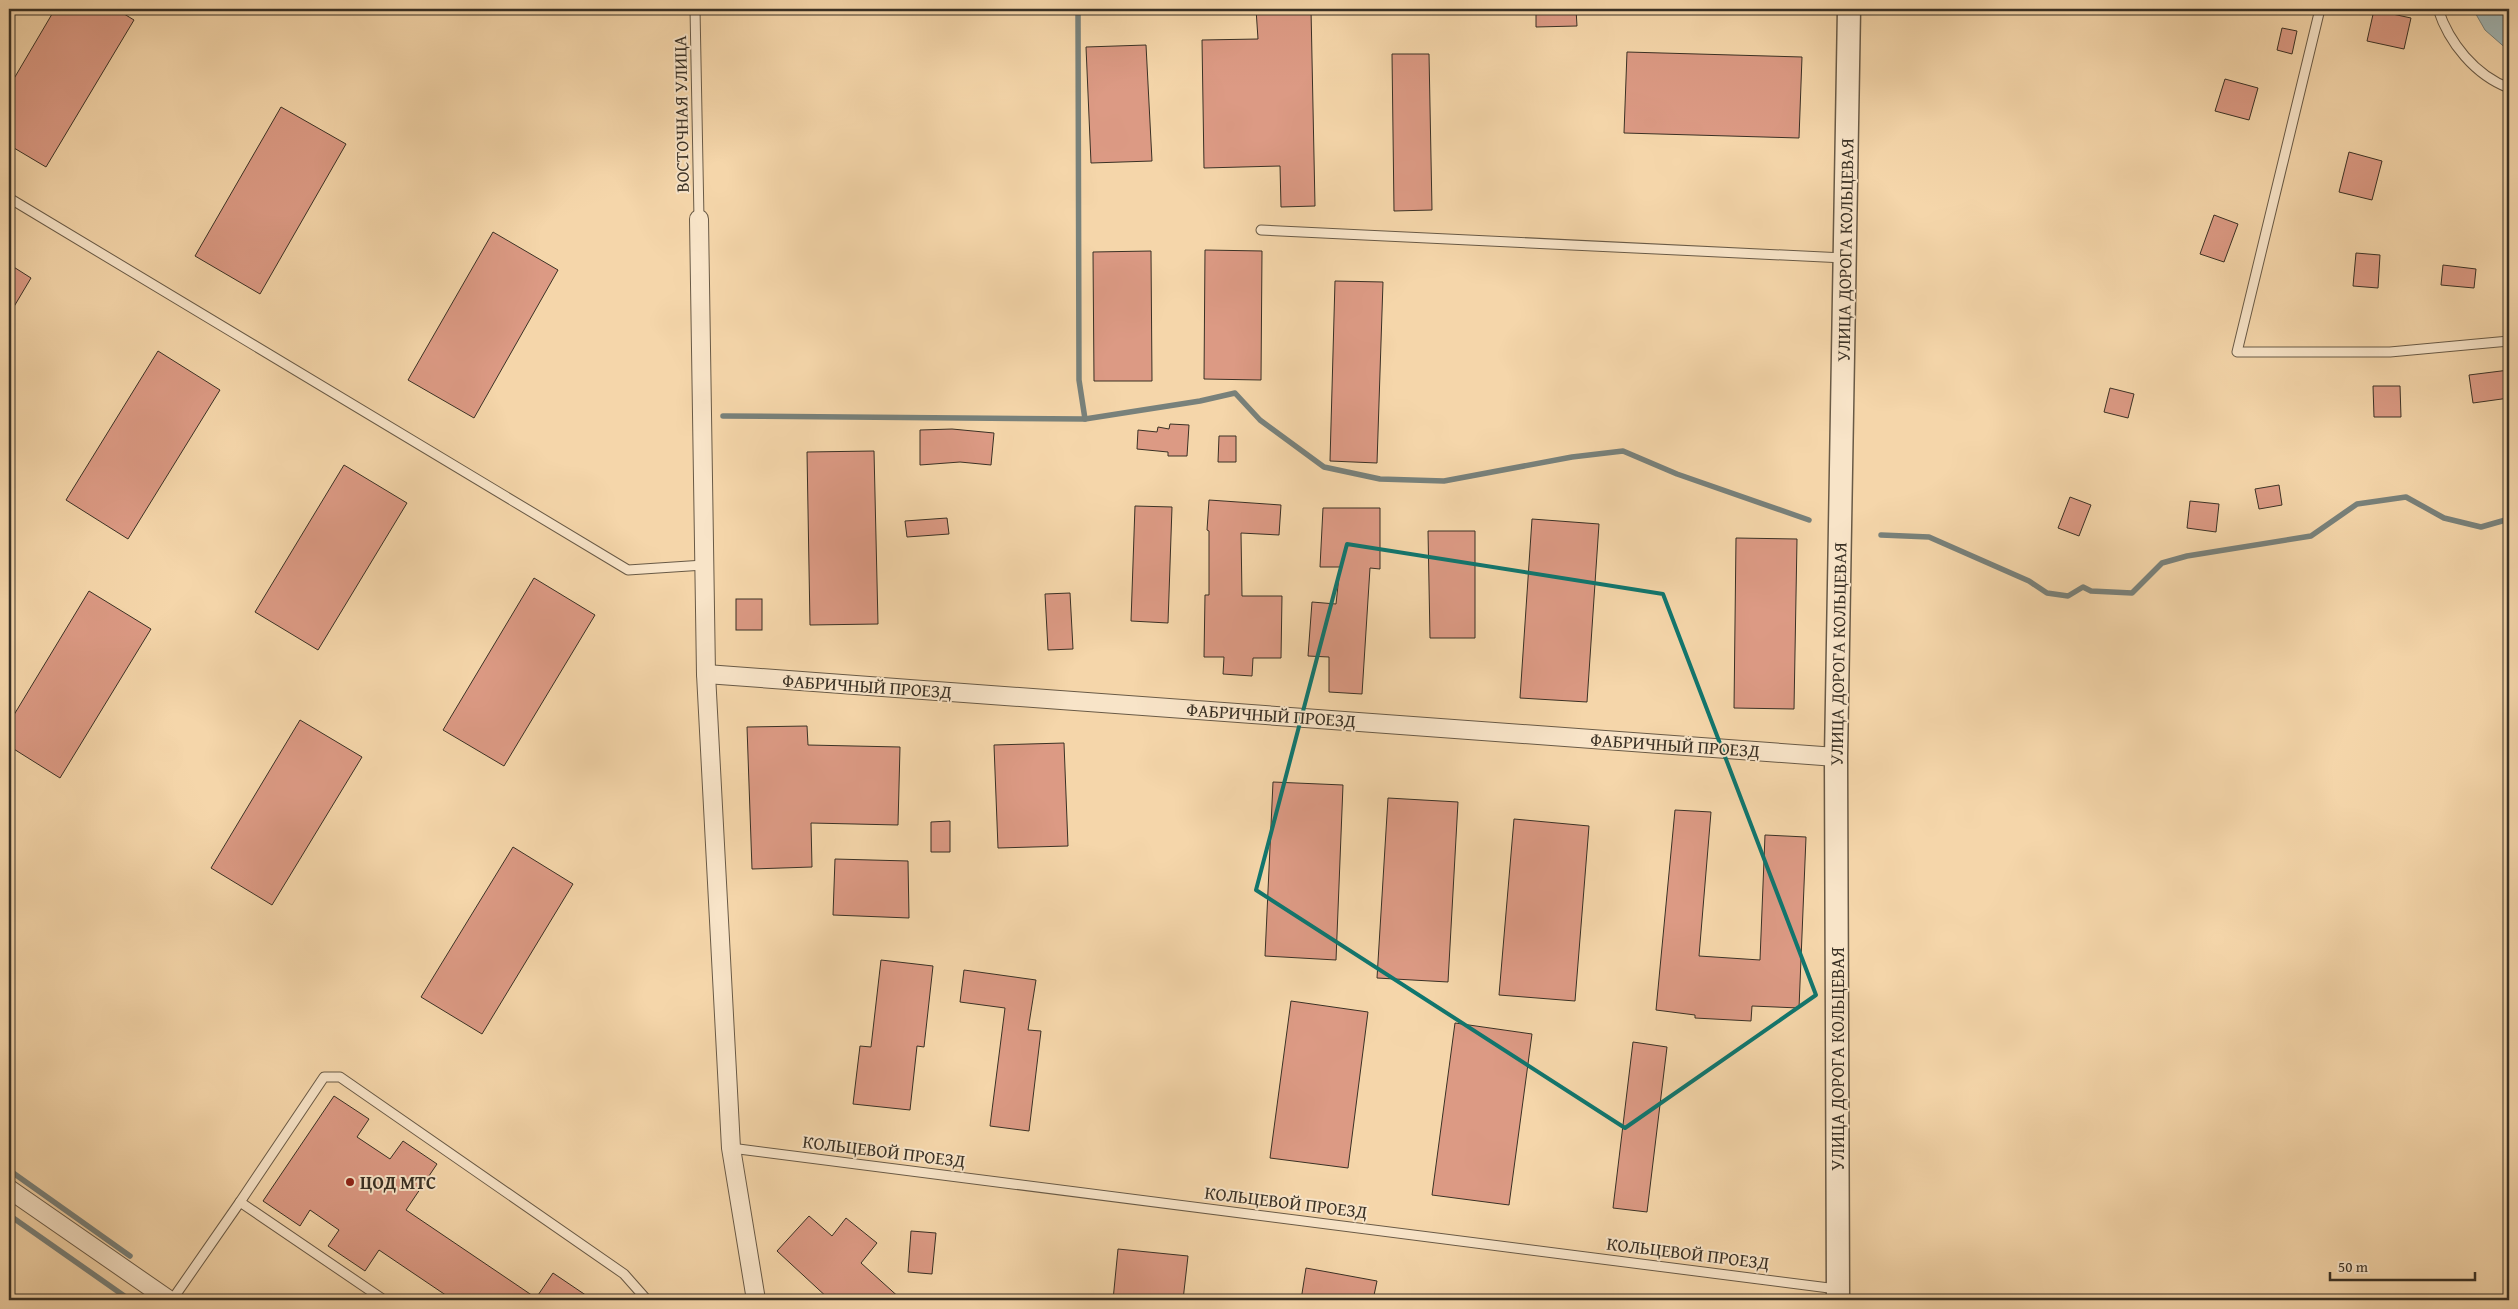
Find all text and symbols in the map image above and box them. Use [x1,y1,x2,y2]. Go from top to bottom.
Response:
street label: ВОСТОЧНАЯ УЛИЦА [666,35,696,193]
street label: УЛИЦА ДОРОГА КОЛЬЦЕВАЯ [1830,138,1860,362]
street label: УЛИЦА ДОРОГА КОЛЬЦЕВАЯ [1823,542,1853,766]
street label: ФАБРИЧНЫЙ ПРОЕЗД [781,667,953,705]
street label: ФАБРИЧНЫЙ ПРОЕЗД [1185,696,1357,734]
street label: ФАБРИЧНЫЙ ПРОЕЗД [1589,726,1761,764]
street label: УЛИЦА ДОРОГА КОЛЬЦЕВАЯ [1824,947,1851,1171]
street label: КОЛЬЦЕВОЙ ПРОЕЗД [801,1128,967,1174]
place label: ЦОД МТС [360,1169,436,1196]
marker: ЦОД МТС [344,1176,356,1188]
street label: КОЛЬЦЕВОЙ ПРОЕЗД [1203,1179,1369,1225]
street label: КОЛЬЦЕВОЙ ПРОЕЗД [1605,1230,1771,1276]
scale bar [2330,1249,2476,1281]
text: 50 m [2338,1256,2369,1277]

